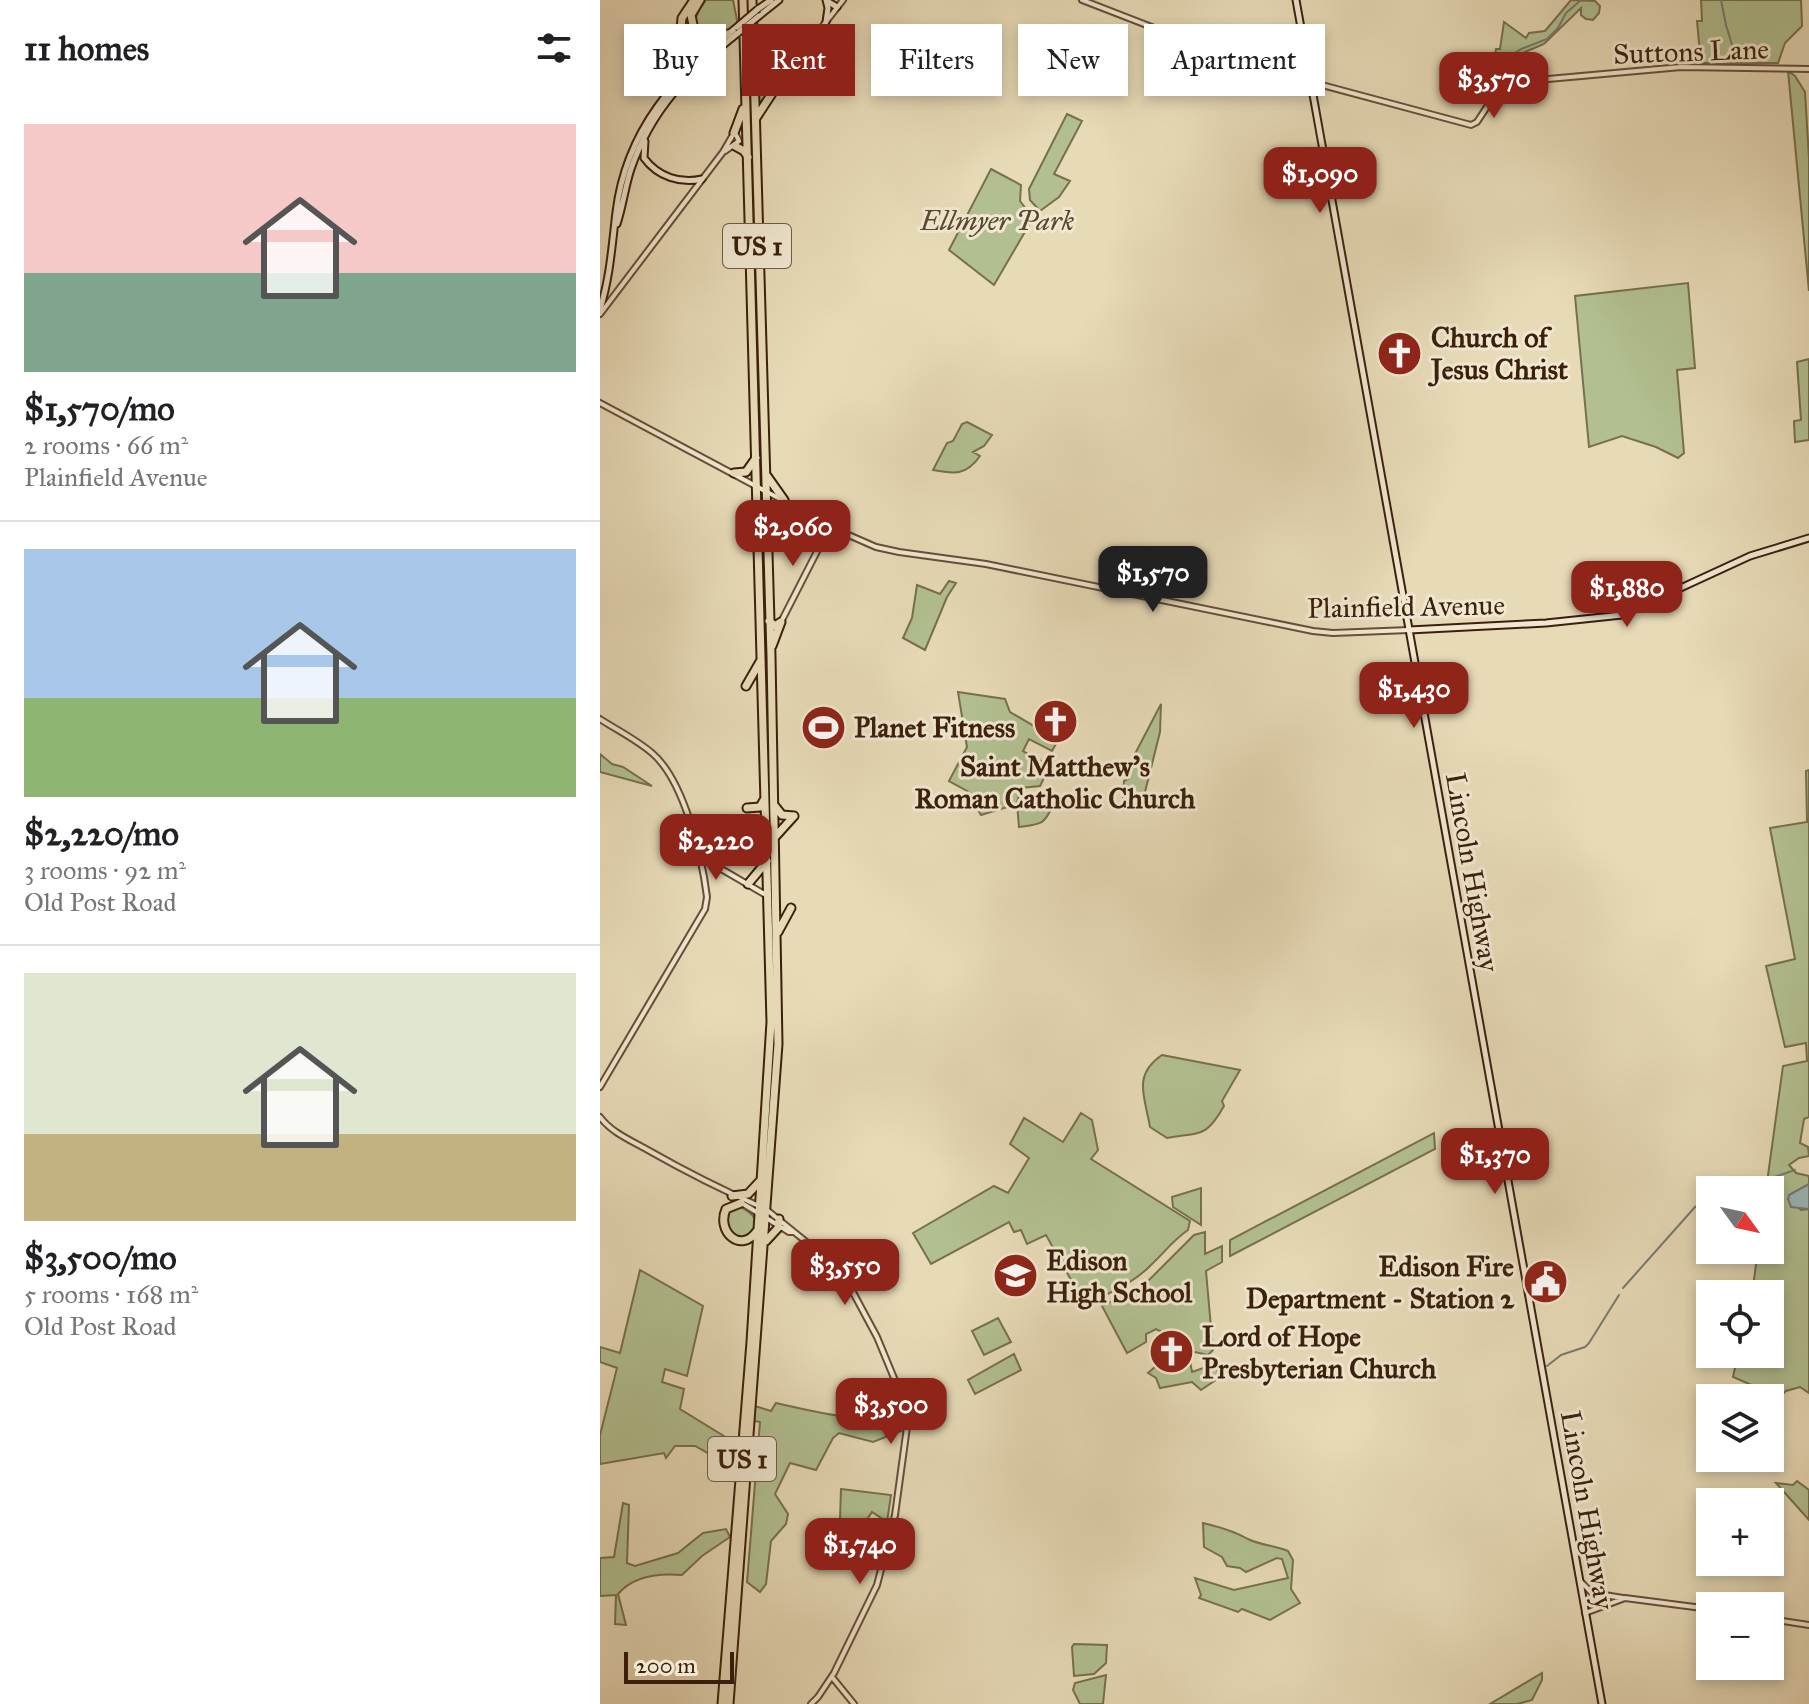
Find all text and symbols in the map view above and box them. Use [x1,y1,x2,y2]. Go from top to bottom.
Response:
chip: Buy [624,24,726,96]
chip: Rent [742,24,855,96]
chip: Filters [871,24,1002,96]
chip: New [1018,24,1128,96]
chip: Apartment [1144,24,1325,96]
icon: filters [532,26,576,70]
text: 11 homes [24,28,149,69]
street label: Suttons Lane [1613,31,1770,72]
pin: $3,570 [1429,52,1559,120]
text: $3,570 [1457,62,1531,94]
pin: $1,090 [1255,147,1385,215]
text: $1,090 [1282,157,1358,189]
icon: home [228,176,372,320]
park label: Ellmyer Park [919,203,1075,238]
road number: US 1 [723,224,791,268]
place label: Church of Jesus Christ [1427,320,1568,387]
church icon: Church of Jesus Christ [1376,329,1424,377]
text: $1,570/mo [24,388,175,429]
text: 2 rooms · 66 m² [24,429,188,461]
text: Plainfield Avenue [24,461,208,493]
pin: $2,060 [728,500,858,568]
text: $2,060 [753,510,833,542]
pin: $1,570 [1088,546,1218,614]
text: $1,570 [1116,556,1190,588]
pin: $1,880 [1562,561,1692,629]
text: $1,880 [1589,571,1665,603]
street label: Plainfield Avenue [1307,587,1505,626]
icon: home [228,601,372,745]
pin: $1,430 [1349,662,1479,730]
text: $1,430 [1377,672,1451,704]
church icon: Saint Matthew's Roman Catholic Church [1031,697,1079,745]
sports icon: Planet Fitness [799,703,847,751]
place label: Planet Fitness [854,710,1015,745]
place label: Saint Matthew's Roman Catholic Church [915,749,1196,816]
street label: Lincoln Highway [1438,770,1507,975]
text: $2,220/mo [24,813,179,854]
pin: $2,220 [651,814,781,882]
text: $2,220 [678,824,754,856]
text: 3 rooms · 92 m² [24,854,186,886]
text: Old Post Road [24,886,177,918]
icon: home [228,1025,372,1169]
pin: $1,370 [1430,1128,1560,1196]
text: $1,370 [1459,1138,1531,1170]
north arrow [1696,1176,1784,1264]
map controls [1696,1176,1784,1680]
text: $3,500/mo [24,1237,177,1278]
pin: $3,550 [780,1239,910,1307]
place label: Edison High School [1046,1243,1192,1310]
text: $3,550 [809,1249,881,1281]
place label: Edison Fire Department - Station 2 [1246,1249,1515,1316]
school or university icon: Edison High School [991,1252,1039,1300]
public building icon: Edison Fire Department - Station 2 [1521,1258,1569,1306]
text: 5 rooms · 168 m² [24,1278,198,1310]
button: locate [1696,1280,1784,1368]
text: Old Post Road [24,1310,177,1342]
place label: Lord of Hope Presbyterian Church [1202,1319,1437,1386]
church icon: Lord of Hope Presbyterian Church [1147,1328,1195,1376]
pin: $3,500 [826,1378,956,1446]
button: layers [1696,1384,1784,1472]
text: $3,500 [854,1388,928,1420]
street label: Lincoln Highway [1553,1408,1622,1613]
road number: US 1 [708,1437,776,1481]
button: + [1696,1488,1784,1576]
pin: $1,740 [795,1518,925,1586]
text: $1,740 [823,1528,897,1560]
button: − [1696,1592,1784,1680]
scale bar [624,1648,734,1684]
text: 200 m [636,1652,696,1679]

